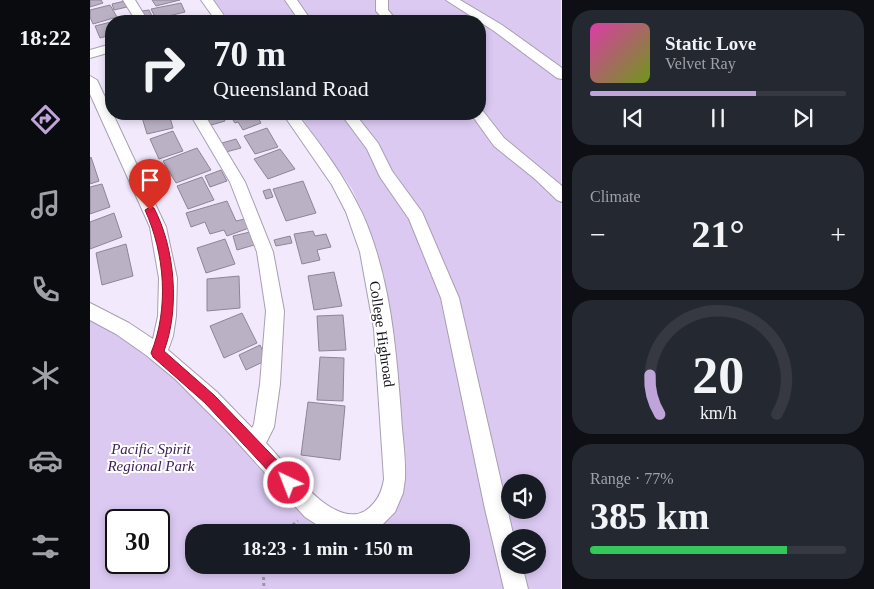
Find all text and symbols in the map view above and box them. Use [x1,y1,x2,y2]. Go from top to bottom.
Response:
text: 18:22 [19,25,71,50]
text: Static Love [665,33,756,54]
icon: right [130,35,195,100]
text: 70 m [213,35,286,74]
text: Velvet Ray [665,55,736,72]
text: Queensland Road [213,76,369,101]
icon: directions [28,102,63,137]
icon: previous [619,104,647,132]
icon: pause [704,104,732,132]
icon: next [789,104,817,132]
pin [129,159,171,210]
icon: arrive [136,166,164,194]
icon: music [28,187,63,222]
text: Climate [590,188,641,205]
text: 21° [691,213,745,255]
text: − [590,219,606,250]
text: + [830,219,846,250]
icon: phone [28,272,63,307]
street label: College Highroad [367,280,397,389]
text: 20 [692,347,744,404]
icon: climate [28,358,63,393]
text: km/h [700,403,736,423]
park label: Pacific Spirit Regional Park [106,441,195,474]
icon: car [28,443,63,478]
position arrow [262,456,314,508]
text: Range · 77% [590,470,674,487]
map controls [501,474,546,574]
button: sound [501,474,546,519]
text: 385 km [590,495,709,537]
speed limit sign: 30 [105,509,170,574]
icon: filters [28,529,63,564]
button: layers [501,529,546,574]
text: 18:23 · 1 min · 150 m [242,538,413,559]

